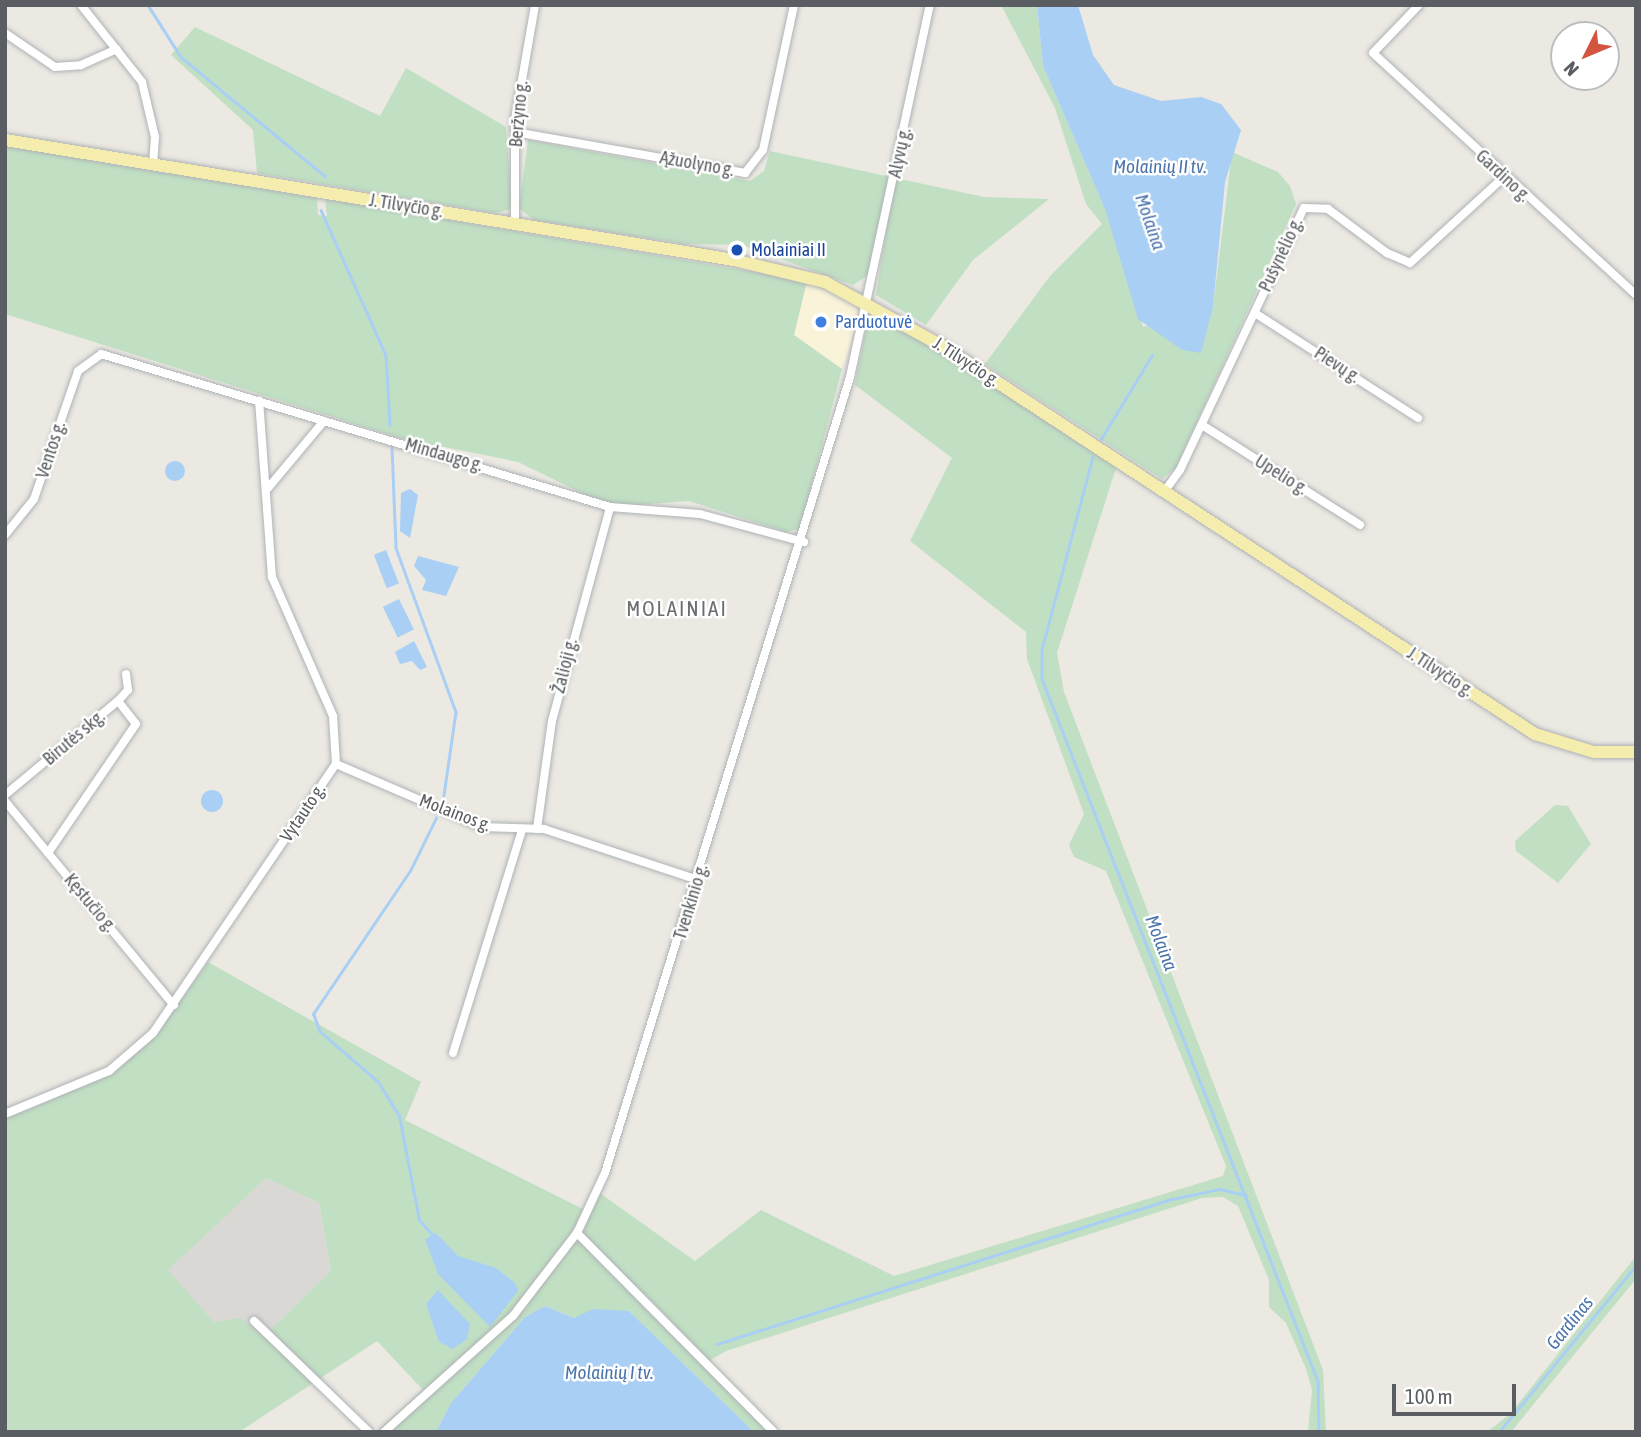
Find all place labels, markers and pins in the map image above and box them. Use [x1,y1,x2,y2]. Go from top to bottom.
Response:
place label: Molainiai II [751,239,826,261]
marker: Molainiai II [729,242,745,258]
place label: Parduotuvė [835,311,912,333]
marker: Parduotuvė [813,314,829,330]

